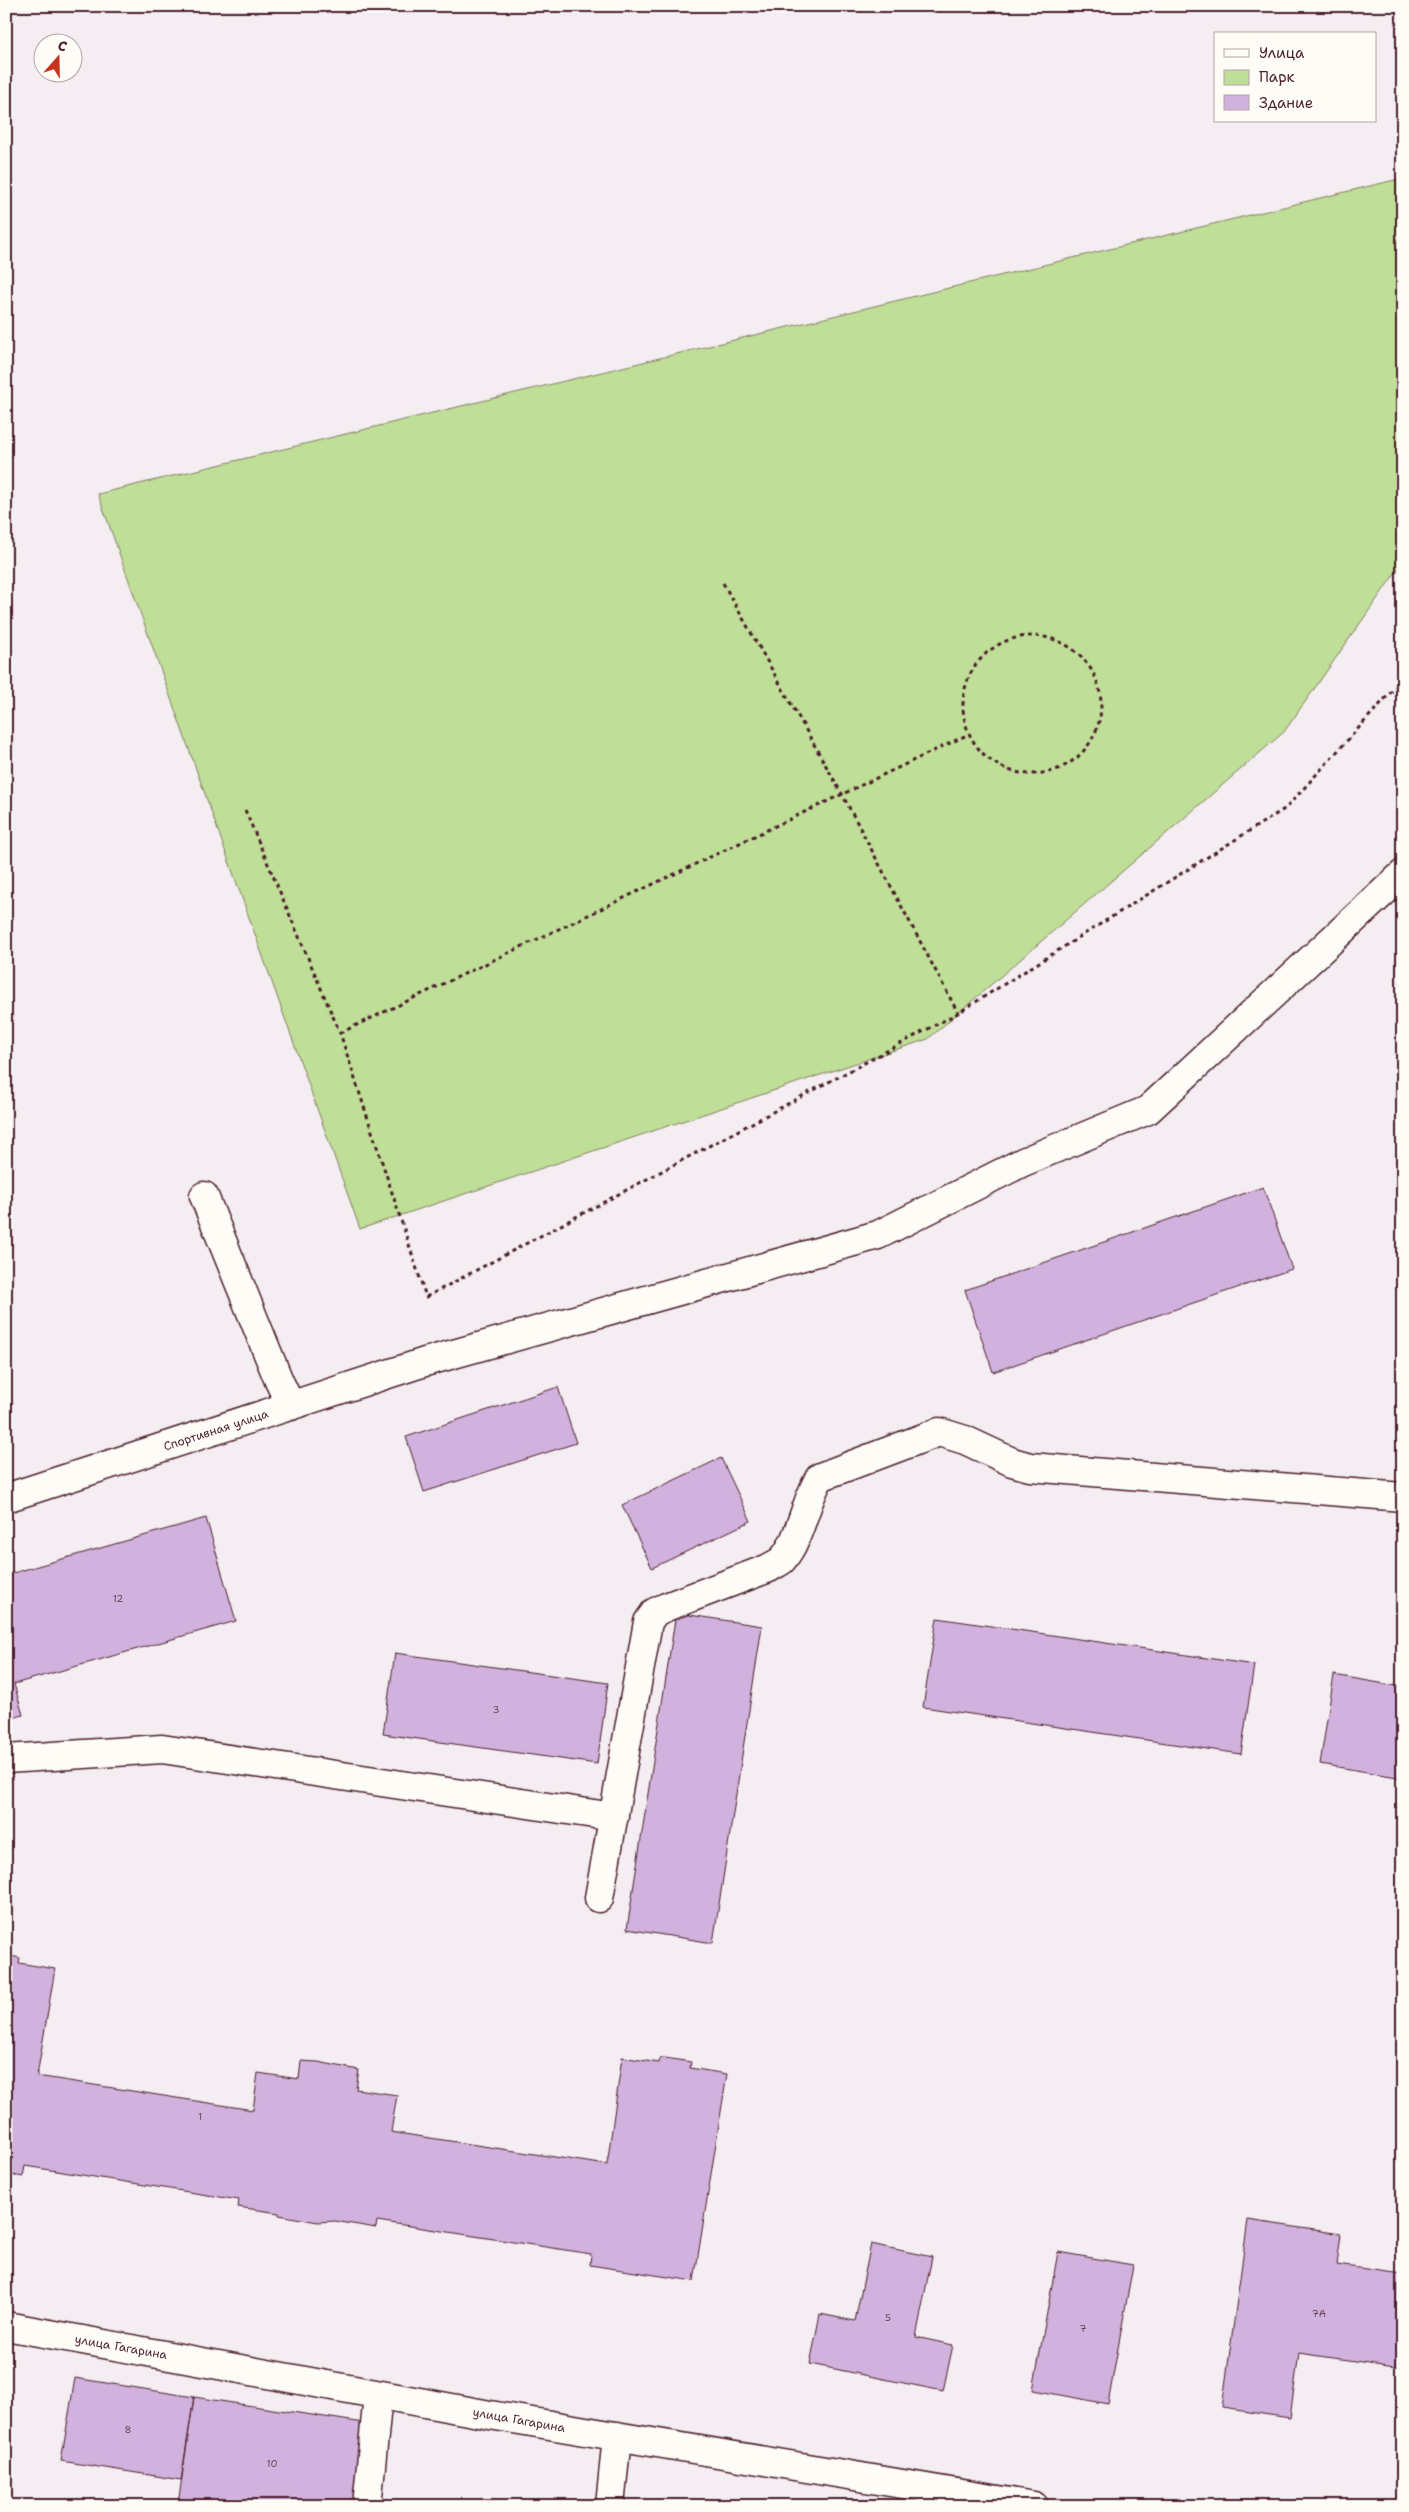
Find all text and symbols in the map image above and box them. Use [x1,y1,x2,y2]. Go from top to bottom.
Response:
north arrow [32,32,82,82]
legend [1214,32,1376,122]
text: С [55,36,70,56]
text: Улица [1259,43,1305,63]
text: Парк [1259,67,1295,87]
text: Здание [1259,93,1313,113]
street label: Спортивная улица [162,1405,271,1454]
house number: 12 [113,1592,123,1605]
house number: 3 [493,1703,500,1716]
house number: 1 [198,2110,202,2123]
house number: 7А [1312,2307,1326,2320]
house number: 5 [885,2311,891,2324]
house number: 7 [1080,2322,1087,2335]
street label: улица Гагарина [74,2331,169,2363]
street label: улица Гагарина [472,2404,567,2436]
house number: 8 [125,2423,132,2436]
house number: 10 [267,2457,277,2470]

